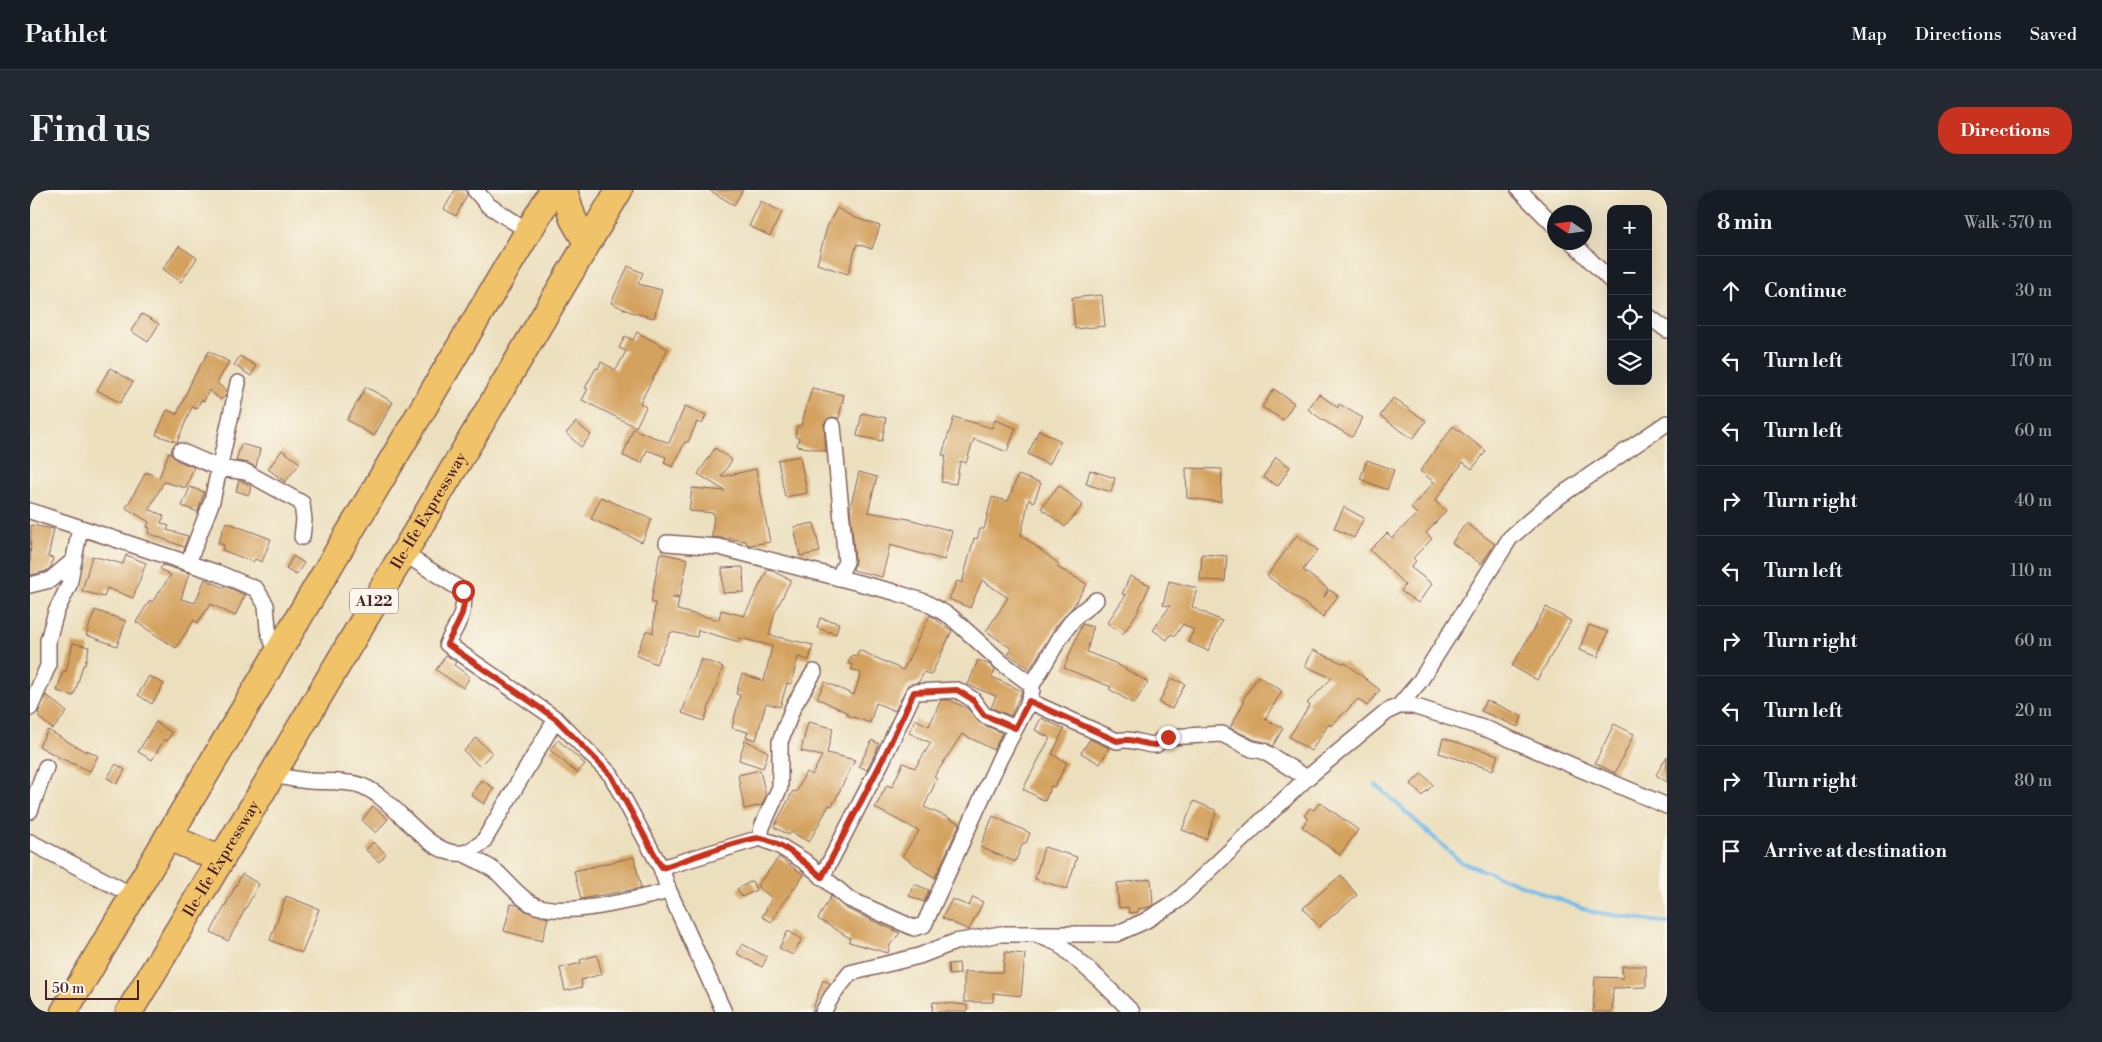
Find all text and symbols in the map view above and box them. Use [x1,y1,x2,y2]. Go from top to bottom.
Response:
text: Pathlet [25,20,107,50]
text: Map [1851,23,1887,46]
text: Directions [1915,23,2002,46]
text: Saved [2030,23,2077,46]
button: Directions [1938,107,2072,154]
text: Find us [30,109,150,152]
north arrow [1547,205,1592,250]
map controls [1607,205,1652,385]
button: + [1607,205,1652,250]
text: 8 min [1717,210,1772,236]
text: Walk · 570 m [1964,213,2052,233]
button: − [1607,250,1652,295]
icon: ahead [1717,277,1745,305]
text: Continue [1764,279,1847,303]
text: 30 m [2015,281,2052,301]
button: locate [1607,295,1652,340]
button: layers [1607,340,1652,385]
icon: left [1717,347,1745,375]
text: Turn left [1764,349,1843,373]
text: 170 m [2010,351,2052,371]
icon: left [1717,417,1745,445]
text: Turn left [1764,419,1843,443]
text: 60 m [2014,421,2052,441]
street label: Ile-Ife Expressway [386,448,471,573]
icon: right [1717,487,1745,515]
text: Turn right [1764,489,1857,513]
text: 40 m [2015,491,2052,511]
icon: left [1717,557,1745,585]
text: Turn left [1764,559,1843,583]
text: 110 m [2010,561,2052,581]
route start [452,580,475,603]
road number: A122 [350,588,398,614]
icon: right [1717,627,1745,655]
text: Turn right [1764,629,1857,653]
text: 60 m [2014,631,2052,651]
icon: left [1717,697,1745,725]
text: Turn left [1764,699,1843,723]
text: 20 m [2015,701,2052,721]
route end [1157,726,1180,749]
icon: right [1717,767,1745,795]
text: Turn right [1764,769,1857,793]
text: 80 m [2014,771,2052,791]
street label: Ile-Ife Expressway [179,797,264,921]
icon: arrive [1717,837,1745,865]
text: Arrive at destination [1764,839,1947,863]
scale bar [45,977,139,1000]
text: 50 m [52,980,84,998]

